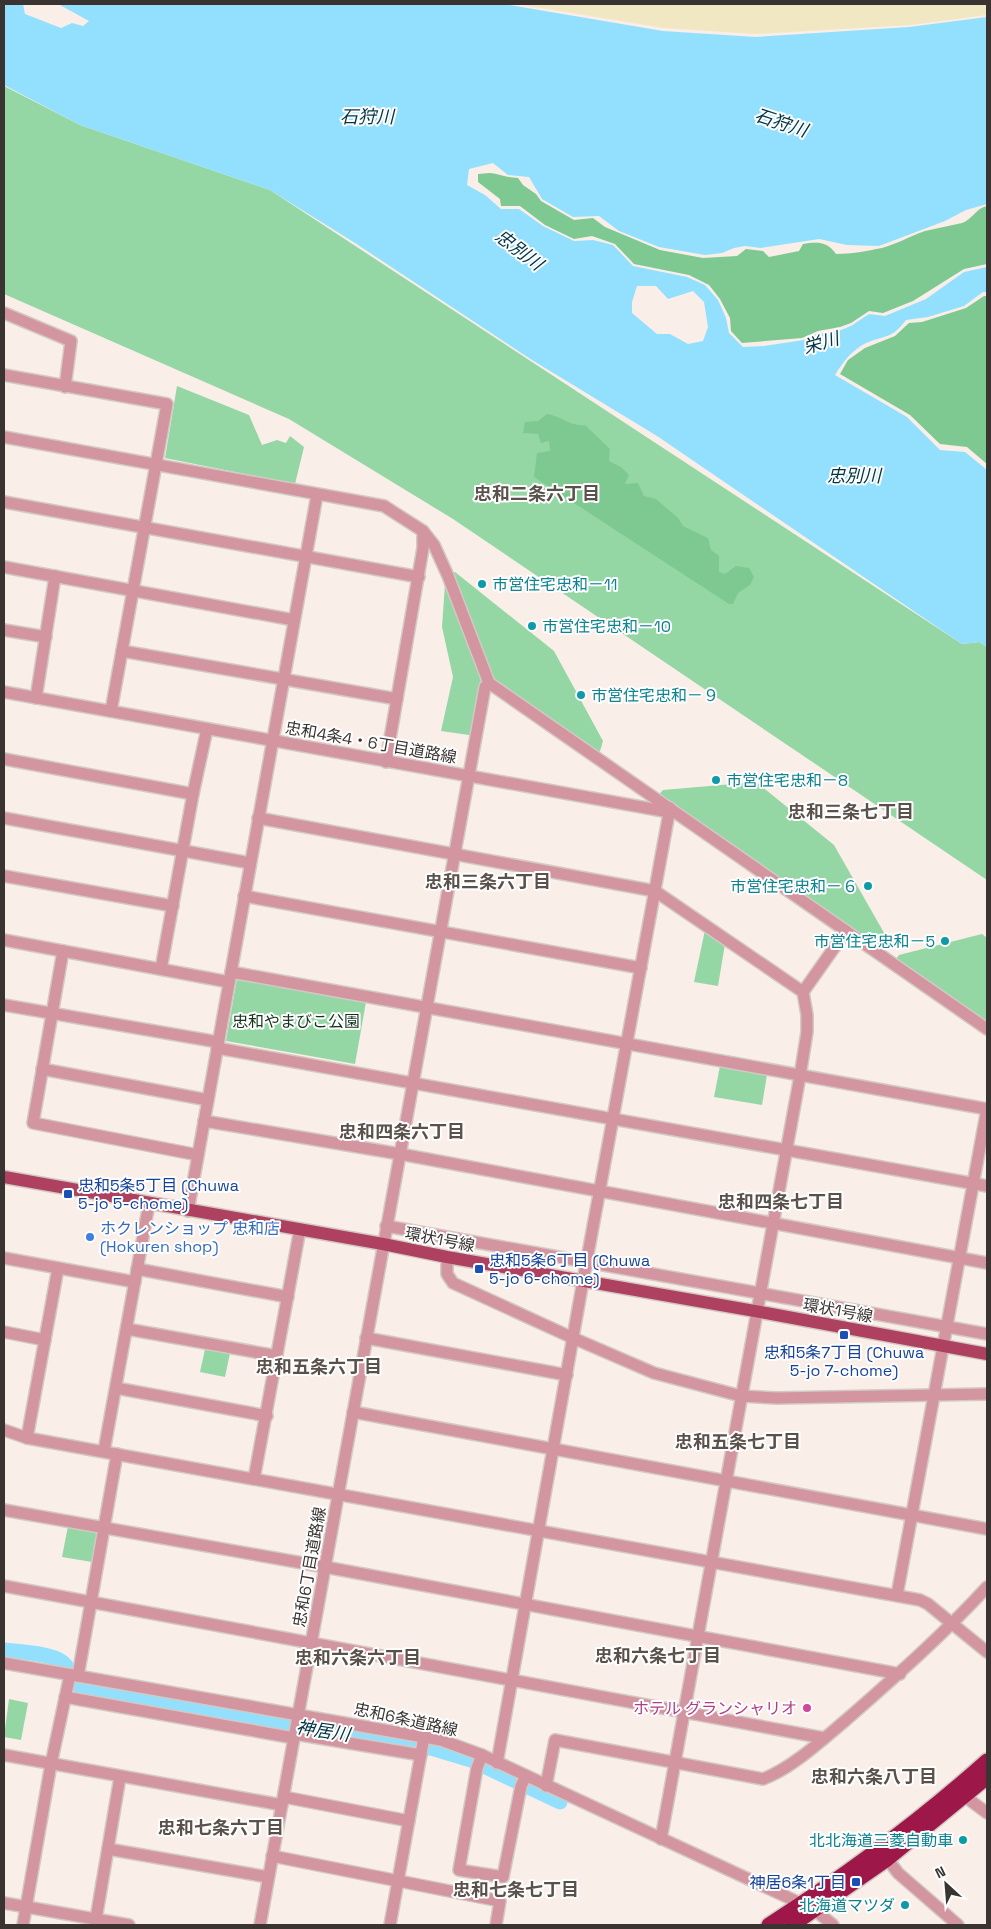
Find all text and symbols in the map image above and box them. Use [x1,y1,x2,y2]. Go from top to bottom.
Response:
water label: 石狩川 [752,103,812,142]
water label: 石狩川 [340,105,396,128]
water label: 忠別川 [491,224,549,276]
water label: 栄川 [800,326,843,359]
water label: 忠別川 [827,464,883,487]
district label: 忠和二条六丁目 [474,482,600,505]
place label: 市営住宅忠和－11 [492,574,617,595]
marker: 市営住宅忠和－11 [476,578,488,590]
place label: 市営住宅忠和－10 [542,616,671,637]
marker: 市営住宅忠和－10 [526,620,538,632]
place label: 市営住宅忠和－９ [591,685,719,706]
marker: 市営住宅忠和－９ [575,689,587,701]
street label: 忠和4条4・6丁目道路線 [284,717,458,768]
place label: 市営住宅忠和－8 [726,770,848,791]
marker: 市営住宅忠和－8 [710,774,722,786]
district label: 忠和三条七丁目 [788,800,914,823]
district label: 忠和三条六丁目 [425,870,551,893]
place label: 市営住宅忠和－６ [730,876,858,897]
marker: 市営住宅忠和－６ [862,880,874,892]
place label: 市営住宅忠和－5 [813,931,935,952]
marker: 市営住宅忠和－5 [939,935,951,947]
park label: 忠和やまびこ公園 [232,1011,360,1032]
district label: 忠和四条六丁目 [339,1120,465,1143]
place label: 忠和5条5丁目 (Chuwa 5-jo 5-chome) [78,1175,239,1214]
marker: 忠和5条5丁目 (Chuwa 5-jo 5-chome) [62,1188,74,1200]
district label: 忠和四条七丁目 [718,1190,844,1213]
place label: ホクレンショップ 忠和店 (Hokuren shop) [100,1218,280,1257]
street label: 環状1号線 [403,1222,477,1257]
marker: ホクレンショップ 忠和店 (Hokuren shop) [84,1231,96,1243]
place label: 忠和5条6丁目 (Chuwa 5-jo 6-chome) [489,1250,650,1289]
marker: 忠和5条6丁目 (Chuwa 5-jo 6-chome) [473,1263,485,1275]
street label: 環状1号線 [801,1294,875,1327]
marker: 忠和5条7丁目 (Chuwa 5-jo 7-chome) [838,1329,850,1341]
place label: 忠和5条7丁目 (Chuwa 5-jo 7-chome) [764,1342,924,1381]
district label: 忠和五条六丁目 [256,1355,382,1378]
district label: 忠和五条七丁目 [675,1430,801,1453]
street label: 忠和6丁目道路線 [289,1505,330,1629]
district label: 忠和六条七丁目 [595,1644,721,1667]
district label: 忠和六条六丁目 [295,1646,421,1669]
street label: 忠和6条道路線 [352,1698,460,1741]
place label: ホテル グランシャリオ [633,1698,797,1719]
marker: ホテル グランシャリオ [801,1702,813,1714]
water label: 神居川 [295,1715,354,1746]
district label: 忠和六条八丁目 [811,1765,937,1788]
district label: 忠和七条六丁目 [158,1816,284,1839]
place label: 北北海道三菱自動車 [809,1830,953,1851]
marker: 北北海道三菱自動車 [957,1834,969,1846]
north arrow [921,1859,971,1909]
text: N [932,1862,948,1882]
place label: 神居6条1丁目 [750,1872,846,1893]
marker: 神居6条1丁目 [850,1876,862,1888]
district label: 忠和七条七丁目 [453,1878,579,1901]
place label: 北海道マツダ [799,1895,895,1916]
marker: 北海道マツダ [899,1899,911,1911]

